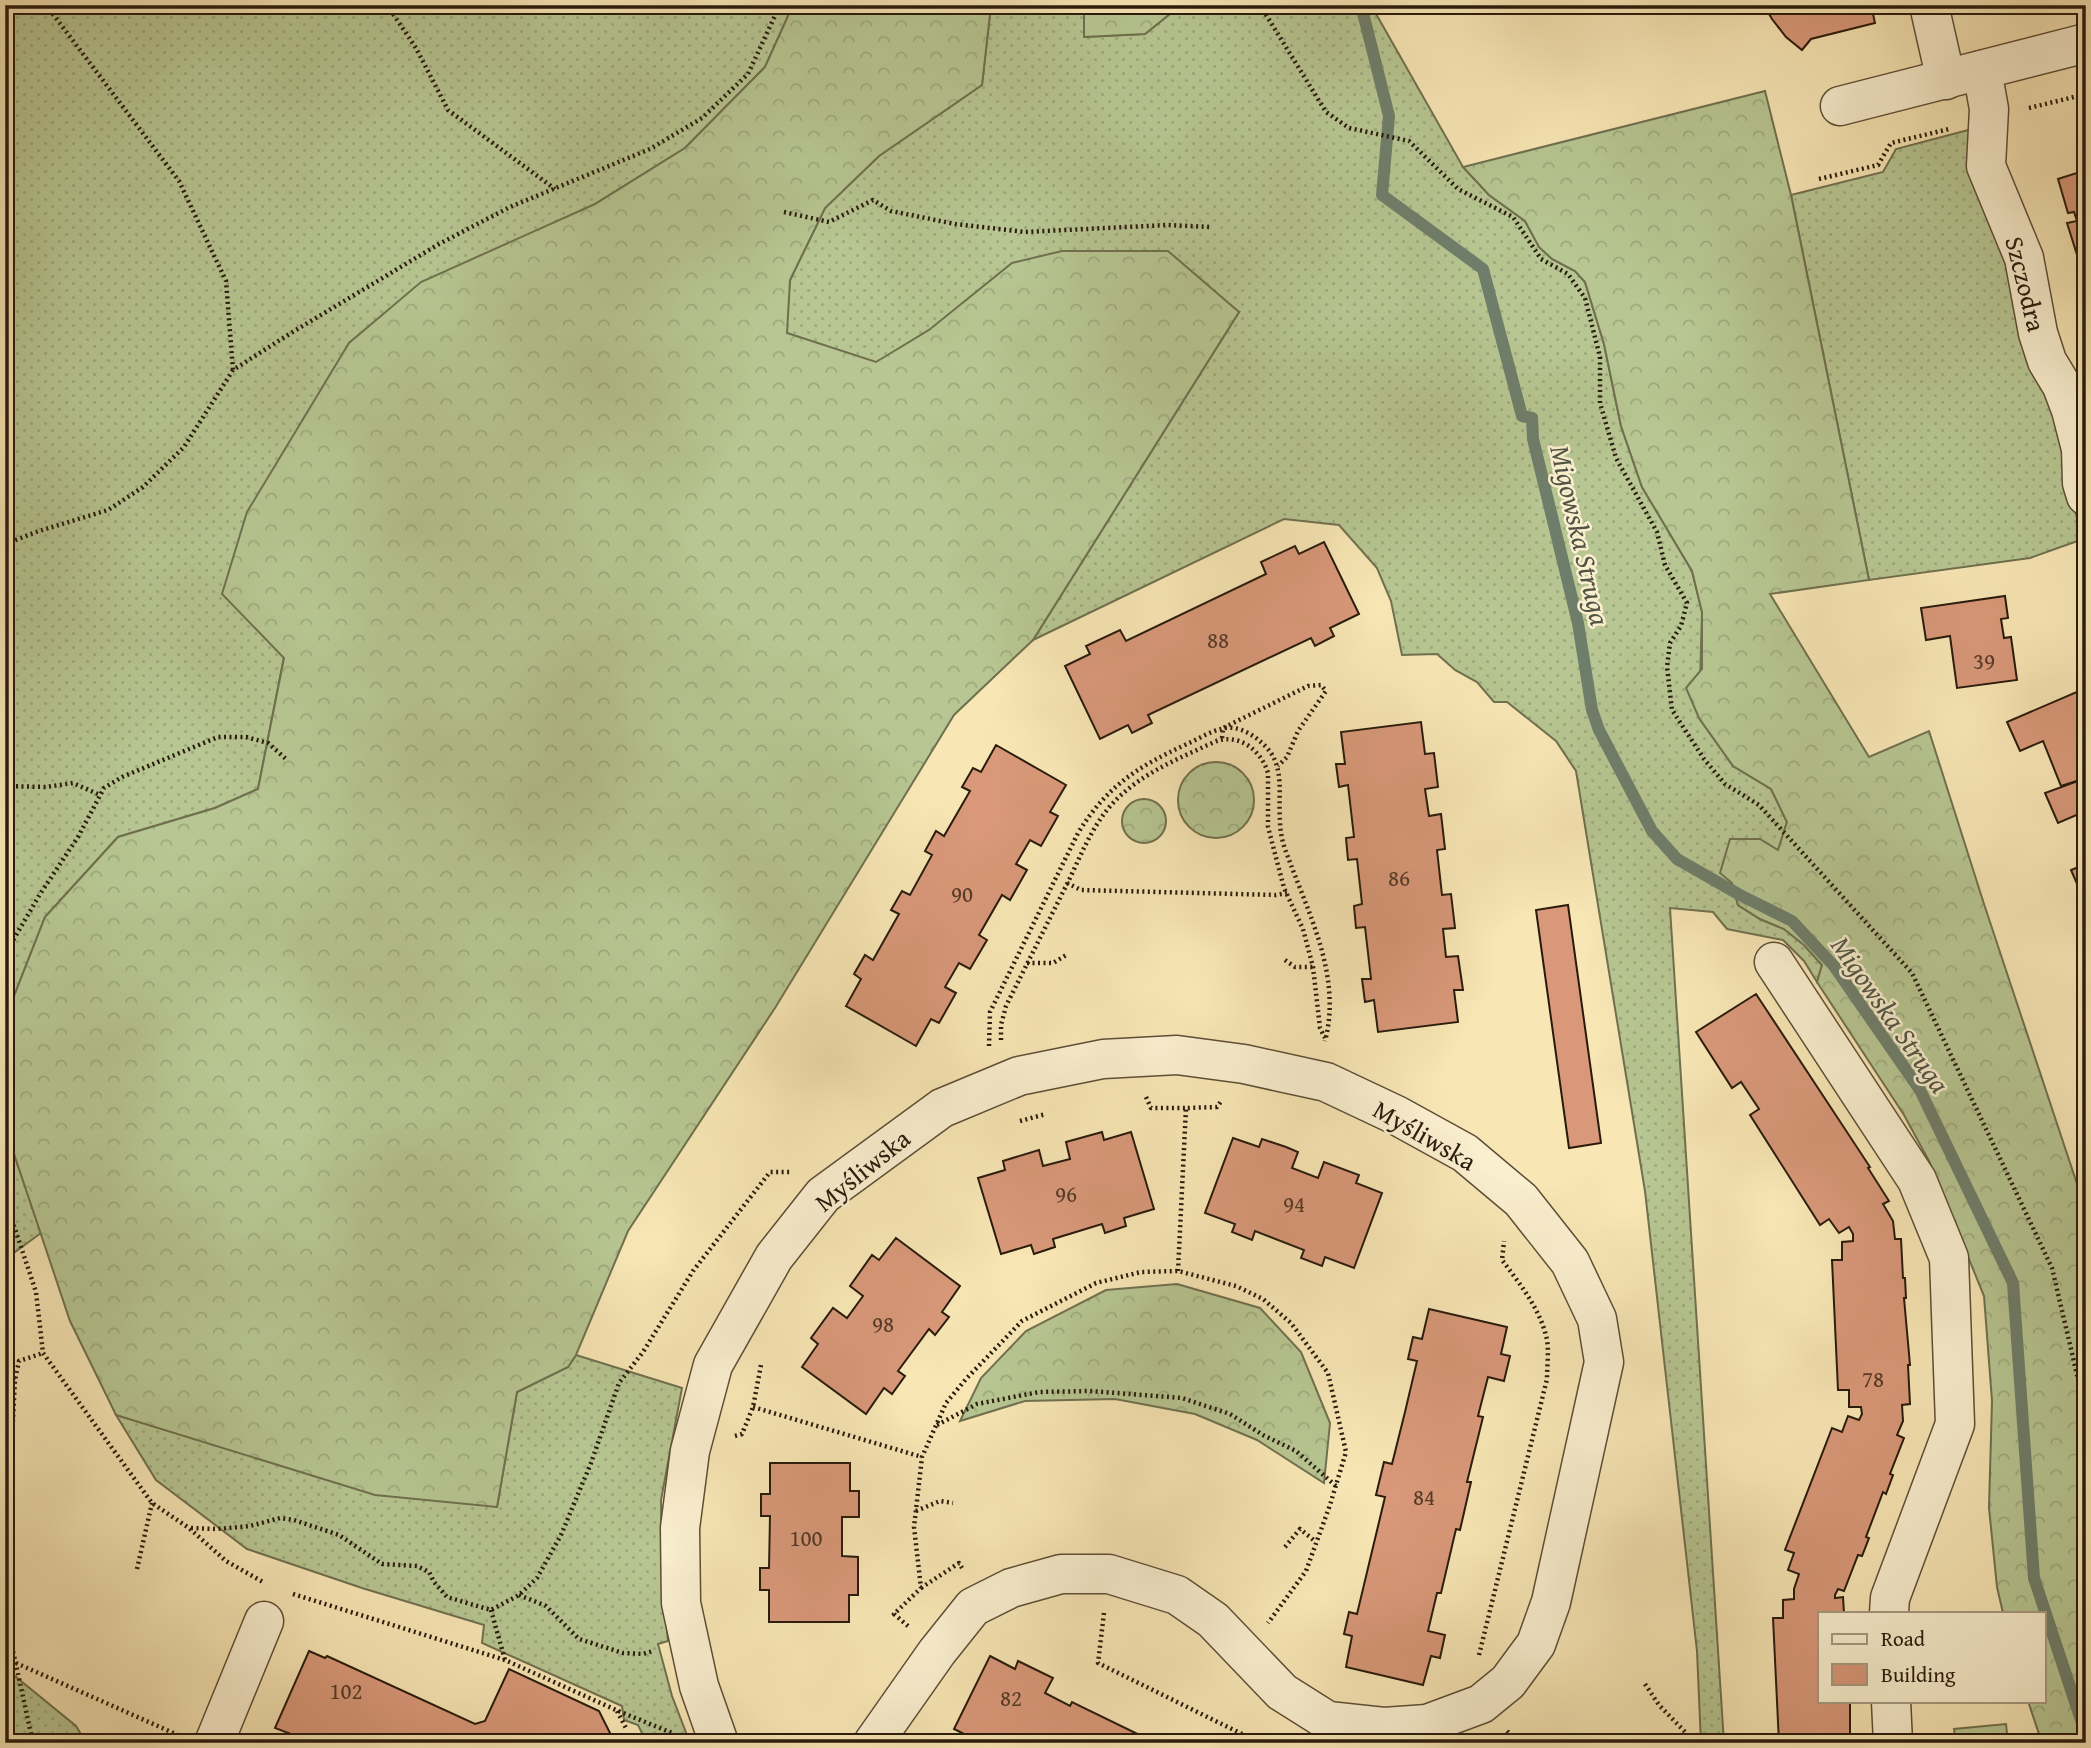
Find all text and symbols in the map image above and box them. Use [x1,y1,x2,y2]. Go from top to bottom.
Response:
street label: Szczodra [1995,232,2057,336]
water label: Migowska Struga [1540,441,1622,629]
house number: 88 [1207,623,1229,656]
house number: 39 [1973,644,1995,677]
house number: 86 [1388,861,1410,894]
house number: 90 [951,877,973,910]
water label: Migowska Struga [1821,927,1961,1101]
street label: Myśliwska [1366,1090,1484,1181]
street label: Myśliwska [806,1119,919,1221]
house number: 96 [1055,1177,1077,1210]
house number: 94 [1283,1187,1305,1220]
house number: 98 [872,1307,894,1340]
house number: 78 [1862,1362,1884,1395]
house number: 84 [1413,1480,1435,1513]
house number: 100 [789,1521,823,1554]
legend [1818,1612,2046,1702]
text: Road [1881,1623,1926,1654]
text: Building [1881,1659,1956,1690]
house number: 102 [329,1674,363,1707]
house number: 82 [1000,1681,1022,1714]

